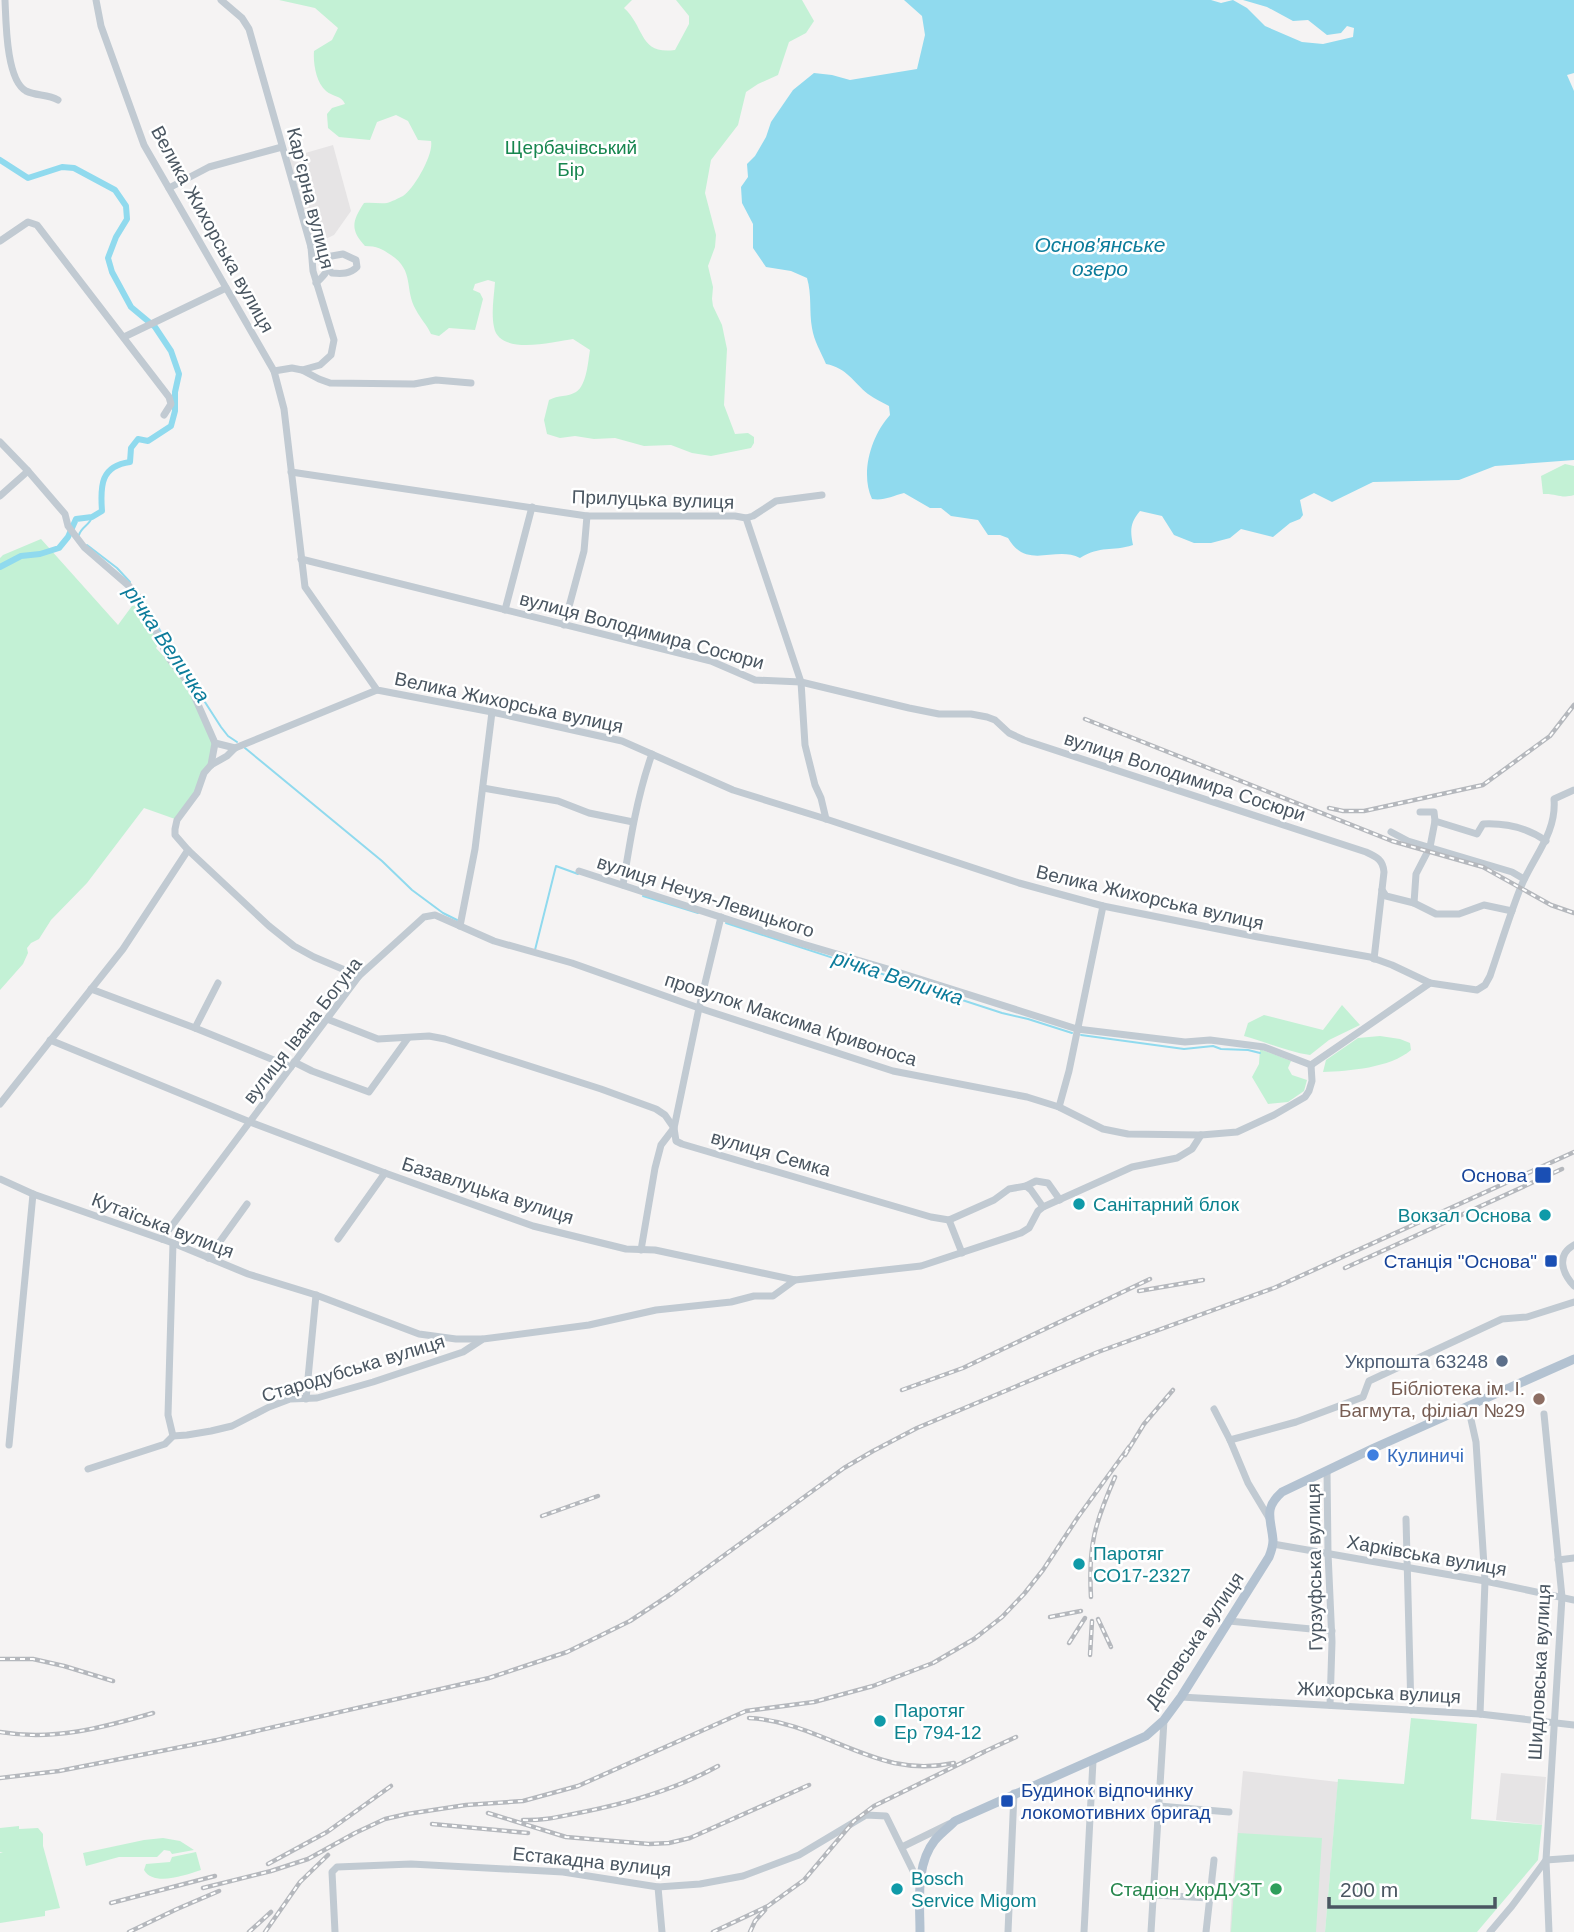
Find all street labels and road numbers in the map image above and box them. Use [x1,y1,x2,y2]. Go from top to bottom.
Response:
street label: Велика Жихорська вулиця [147,122,278,336]
street label: Кар’єрна вулиця [283,125,338,271]
street label: Прилуцька вулиця [571,486,735,513]
street label: вулиця Володимира Сосюри [517,588,766,673]
street label: Велика Жихорська вулиця [393,668,625,737]
street label: вулиця Володимира Сосюри [1062,728,1308,825]
street label: вулиця Нечуя-Левицького [595,851,817,942]
street label: Велика Жихорська вулиця [1034,861,1266,934]
street label: вулиця Івана Богуна [239,953,366,1107]
street label: провулок Максима Кривоноса [662,969,920,1070]
street label: вулиця Семка [709,1126,834,1181]
street label: Базавлуцька вулиця [399,1153,576,1228]
street label: Кутаїська вулиця [89,1189,237,1262]
street label: Стародубська вулиця [259,1331,447,1406]
street label: Гурзуфська вулиця [1303,1483,1326,1651]
street label: Харківська вулиця [1345,1531,1508,1580]
street label: Деповська вулиця [1141,1568,1248,1712]
street label: Шидловська вулиця [1524,1583,1555,1761]
street label: Жихорська вулиця [1296,1678,1462,1707]
street label: Естакадна вулиця [512,1843,672,1880]

